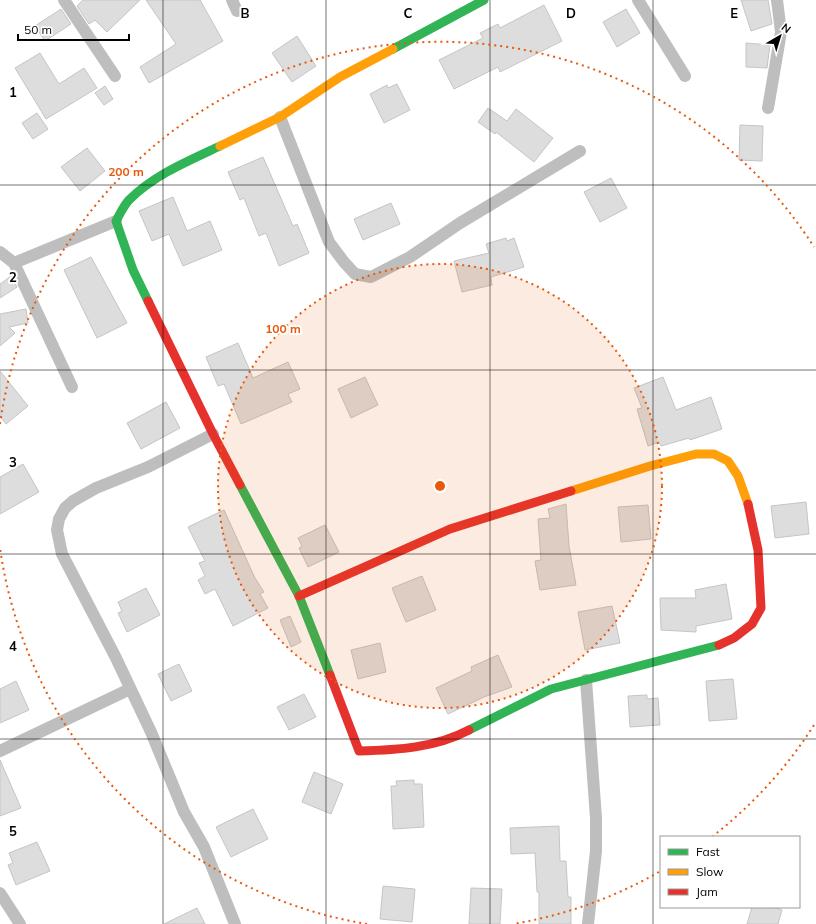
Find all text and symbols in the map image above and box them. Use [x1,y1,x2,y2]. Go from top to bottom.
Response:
text: B [241,5,250,21]
text: C [404,5,413,21]
text: D [566,5,576,21]
text: E [730,5,738,21]
scale bar [18,16,129,42]
north arrow [760,16,800,56]
text: N [779,20,794,36]
text: 50 m [24,22,52,37]
text: 1 [9,84,17,100]
text: 200 m [108,164,144,179]
text: 2 [9,269,17,285]
text: 100 m [265,321,301,336]
text: 3 [9,454,17,470]
centre of rings [433,479,447,493]
text: 4 [9,638,17,654]
text: 5 [9,823,17,839]
legend [660,836,800,908]
text: Fast [696,844,720,859]
text: Slow [696,864,724,879]
text: Jam [696,884,718,899]

